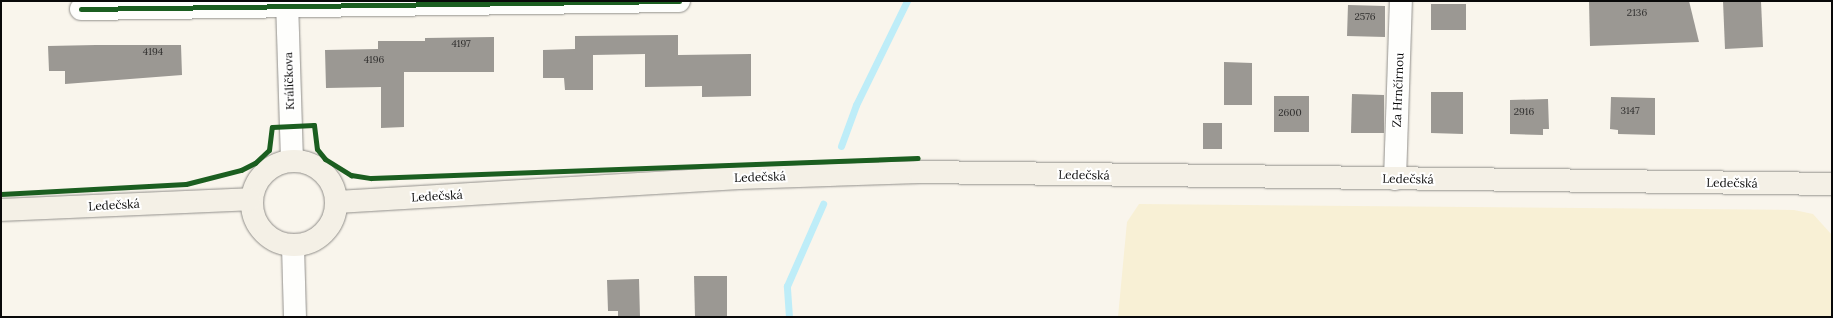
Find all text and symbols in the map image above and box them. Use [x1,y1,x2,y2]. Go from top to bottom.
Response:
house number: 2136 [1627,7,1647,19]
house number: 2576 [1354,11,1376,23]
house number: 4197 [451,38,471,50]
house number: 4194 [143,46,163,58]
street label: Králíčkova [281,52,297,110]
street label: Za Hrnčírnou [1389,52,1407,128]
house number: 4196 [364,54,384,66]
house number: 3147 [1620,105,1640,117]
house number: 2916 [1514,106,1534,118]
house number: 2600 [1278,107,1302,119]
street label: Ledečská [1058,167,1110,183]
street label: Ledečská [734,169,786,185]
street label: Ledečská [1382,171,1434,187]
street label: Ledečská [1706,175,1758,191]
street label: Ledečská [411,187,463,205]
street label: Ledečská [88,196,140,214]

